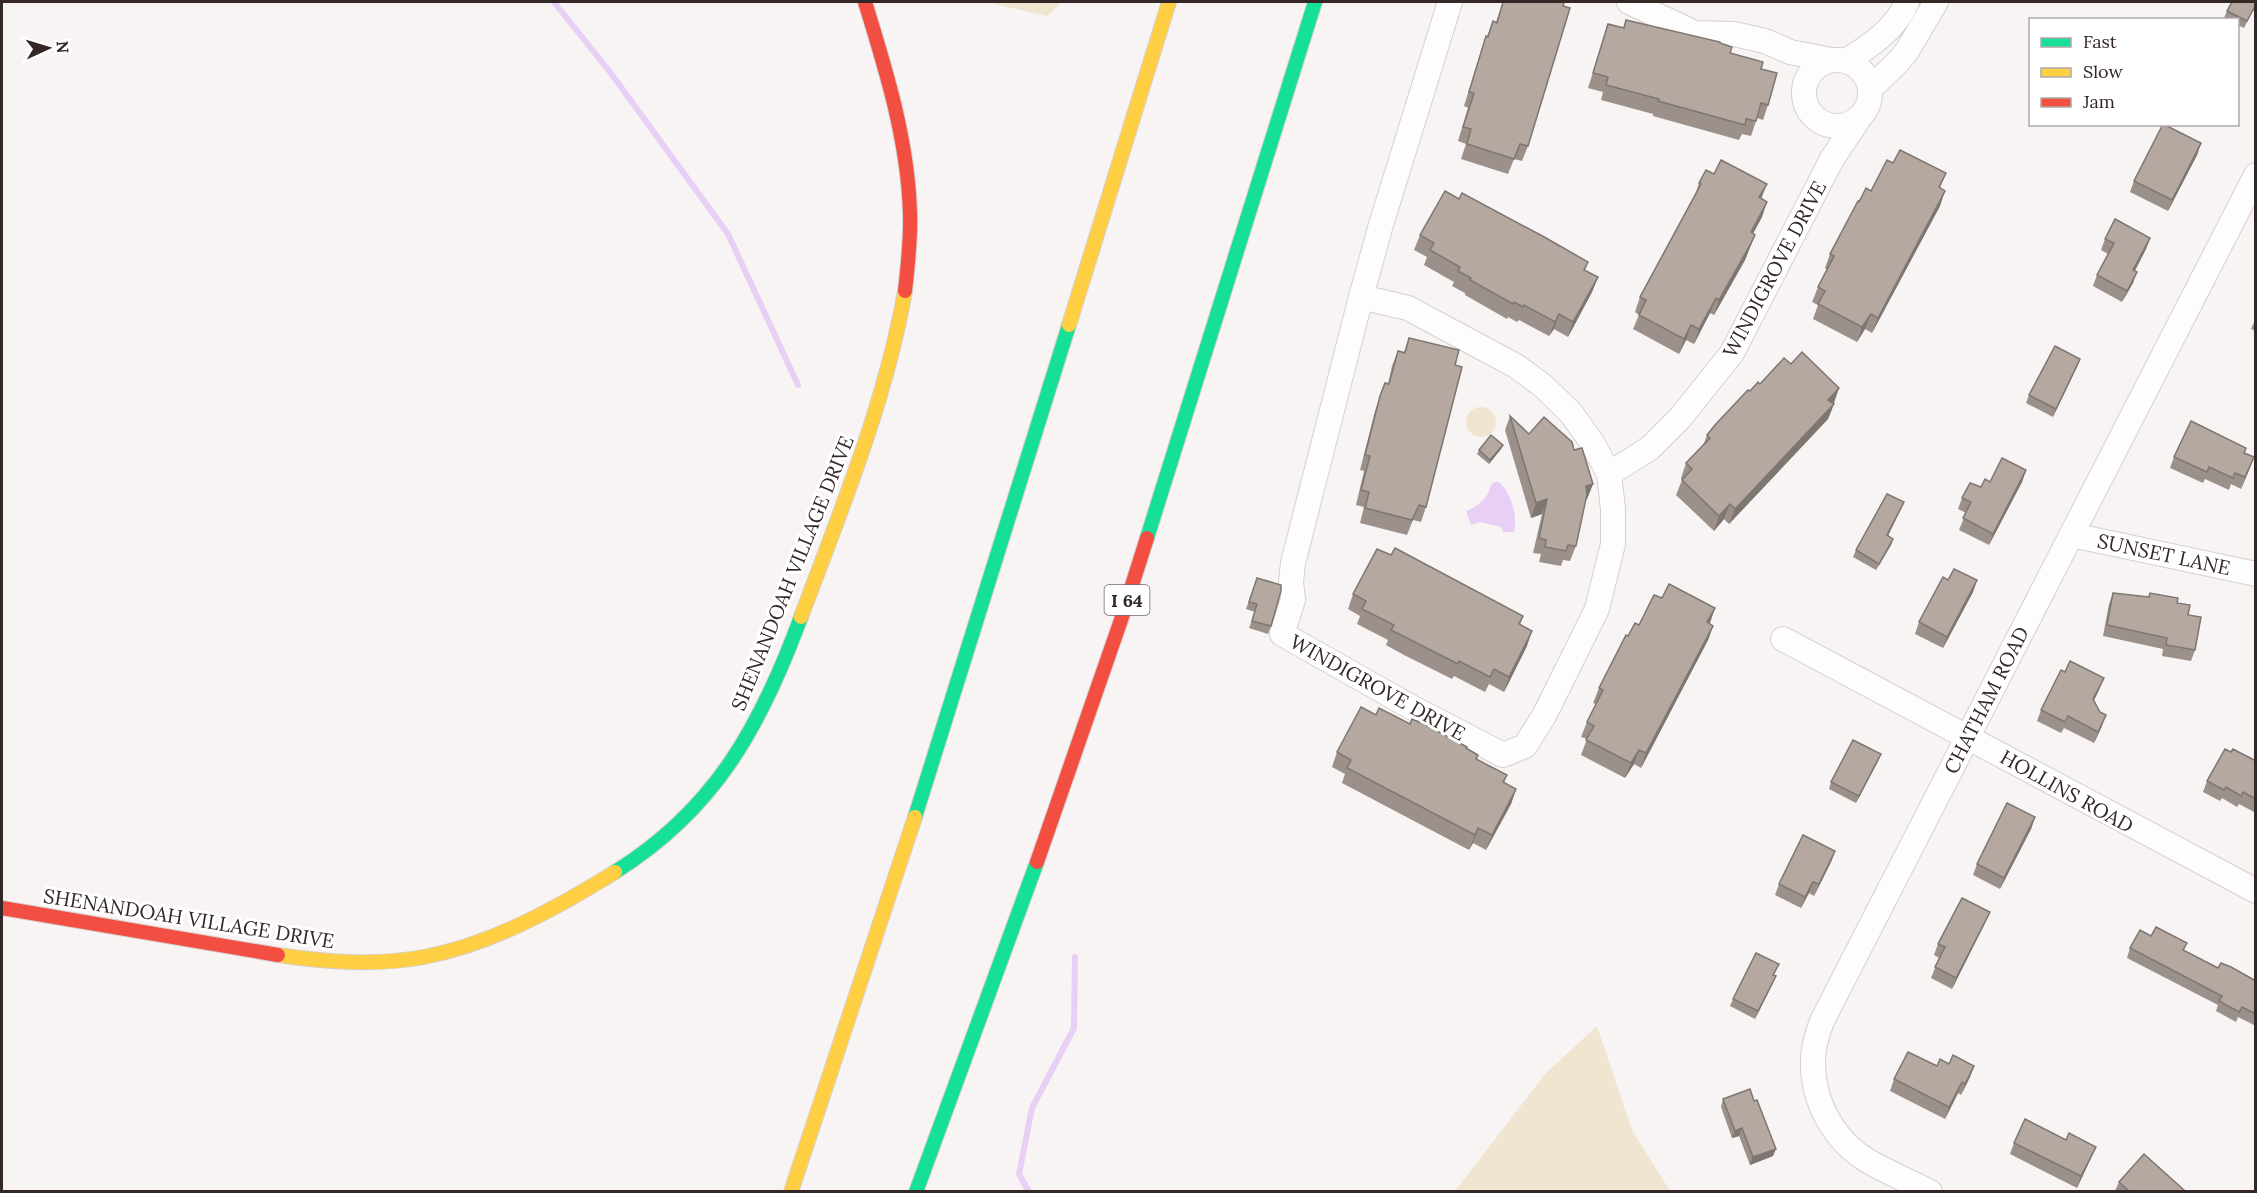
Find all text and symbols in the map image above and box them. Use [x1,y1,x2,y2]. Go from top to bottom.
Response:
north arrow [18,18,78,78]
legend [2029,18,2239,126]
text: Fast [2083,30,2117,53]
text: N [53,40,73,54]
text: Slow [2083,60,2123,83]
text: Jam [2082,90,2115,113]
street label: WINDIGROVE DRIVE [1717,176,1831,362]
street label: SHENANDOAH VILLAGE DRIVE [725,432,859,714]
street label: SUNSET LANE [2095,528,2233,580]
road number: I 64 [1104,585,1150,615]
street label: CHATHAM ROAD [1938,622,2034,778]
street label: WINDIGROVE DRIVE [1286,628,1470,746]
street label: HOLLINS ROAD [1996,744,2138,838]
street label: SHENANDOAH VILLAGE DRIVE [42,883,336,953]

